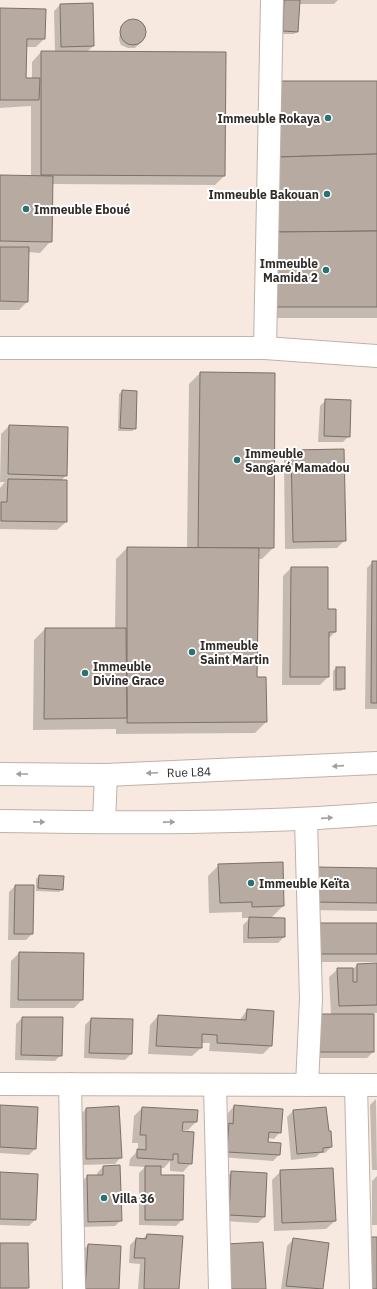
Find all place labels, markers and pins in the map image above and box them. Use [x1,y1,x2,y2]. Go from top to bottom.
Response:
place label: Immeuble Rokaya [218,111,320,126]
marker: Immeuble Rokaya [323,113,333,123]
place label: Immeuble Bakouan [209,187,319,202]
marker: Immeuble Bakouan [322,189,332,199]
place label: Immeuble Eboué [34,202,131,217]
marker: Immeuble Eboué [21,204,31,214]
place label: Immeuble Mamida 2 [260,256,318,285]
marker: Immeuble Mamida 2 [321,265,331,275]
place label: Immeuble Sangaré Mamadou [245,446,350,475]
marker: Immeuble Sangaré Mamadou [232,455,242,465]
place label: Immeuble Saint Martin [200,638,269,667]
marker: Immeuble Saint Martin [187,647,197,657]
place label: Immeuble Divine Grace [93,659,165,688]
marker: Immeuble Divine Grace [80,668,90,678]
place label: Immeuble Keïta [259,876,350,891]
marker: Immeuble Keïta [246,878,256,888]
place label: Villa 36 [112,1191,154,1206]
marker: Villa 36 [99,1193,109,1203]

